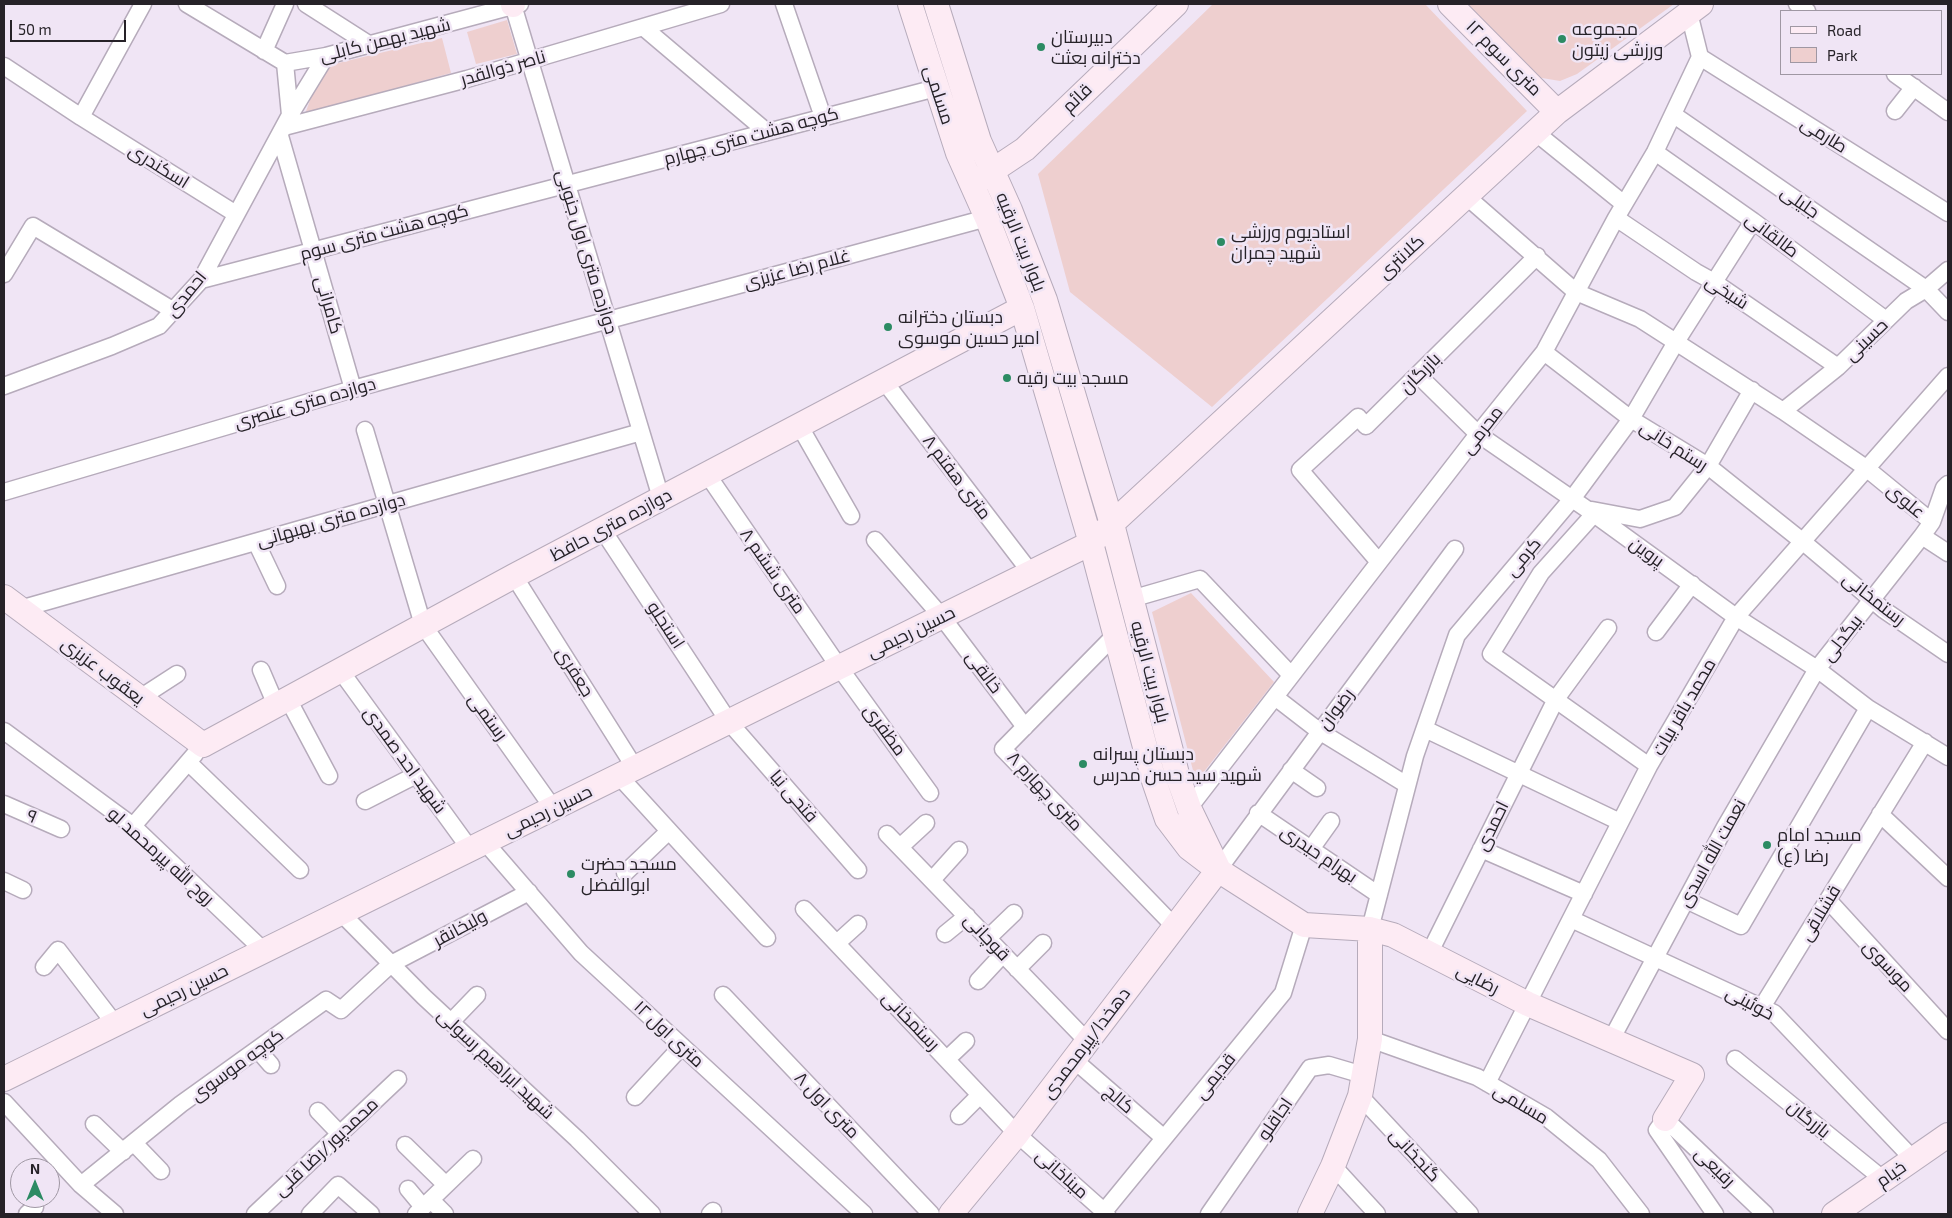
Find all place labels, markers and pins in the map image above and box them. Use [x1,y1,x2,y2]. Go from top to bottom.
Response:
place label: مجموعه ورزشی زیتون [1572,18,1663,60]
place label: دبیرستان دخترانه بعثت [1051,26,1141,68]
marker: مجموعه ورزشی زیتون [1556,33,1568,45]
marker: دبیرستان دخترانه بعثت [1035,41,1047,53]
place label: استادیوم ورزشی شهید چمران [1231,221,1351,264]
marker: استادیوم ورزشی شهید چمران [1215,236,1227,248]
place label: دبستان دخترانه امیر حسین موسوی [898,306,1040,348]
marker: دبستان دخترانه امیر حسین موسوی [882,321,894,333]
place label: مسجد بیت رقیه [1017,367,1129,389]
marker: مسجد بیت رقیه [1001,372,1013,384]
place label: دبستان پسرانه شهید سید حسن مدرس [1093,743,1262,786]
marker: دبستان پسرانه شهید سید حسن مدرس [1077,758,1089,770]
place label: مسجد امام رضا (ع) [1777,824,1862,866]
marker: مسجد امام رضا (ع) [1761,839,1773,851]
place label: مسجد حضرت ابوالفضل [581,853,677,896]
marker: مسجد حضرت ابوالفضل [565,868,577,880]

